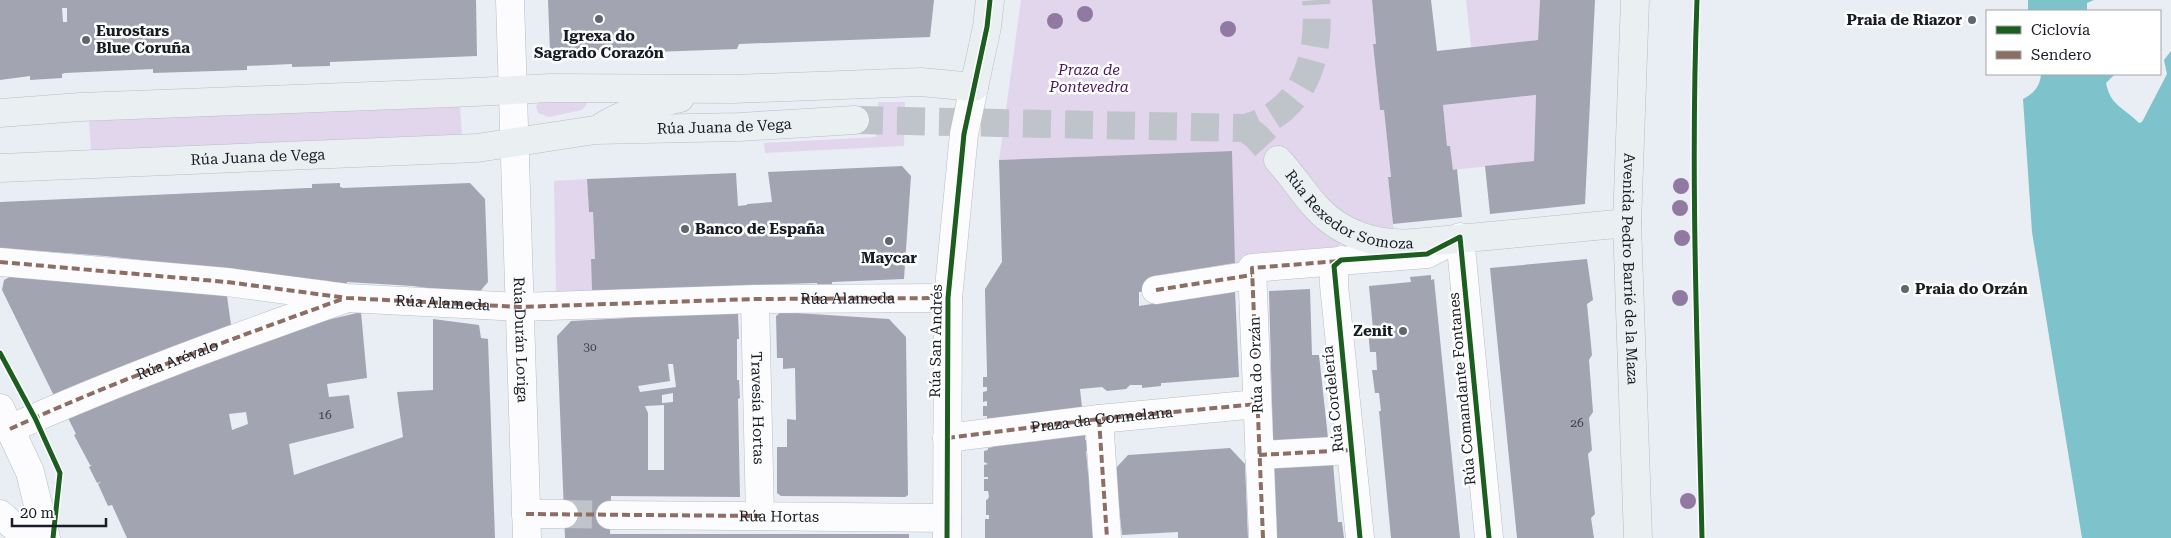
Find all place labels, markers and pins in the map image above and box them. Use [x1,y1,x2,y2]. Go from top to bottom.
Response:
place label: Praia de Riazor [1847,11,1962,29]
marker: Igrexa do Sagrado Corazón [593,13,605,25]
marker: Praia de Riazor [1966,14,1978,26]
place label: Eurostars Blue Coruña [96,22,190,57]
place label: Igrexa do Sagrado Corazón [534,27,664,62]
marker: Eurostars Blue Coruña [80,34,92,46]
place label: Banco de España [695,220,825,238]
marker: Banco de España [679,223,691,235]
marker: Maycar [883,235,895,247]
place label: Maycar [861,249,917,267]
place label: Praia do Orzán [1915,280,2028,298]
marker: Praia do Orzán [1899,283,1911,295]
place label: Zenit [1353,322,1393,340]
marker: Zenit [1397,325,1409,337]

